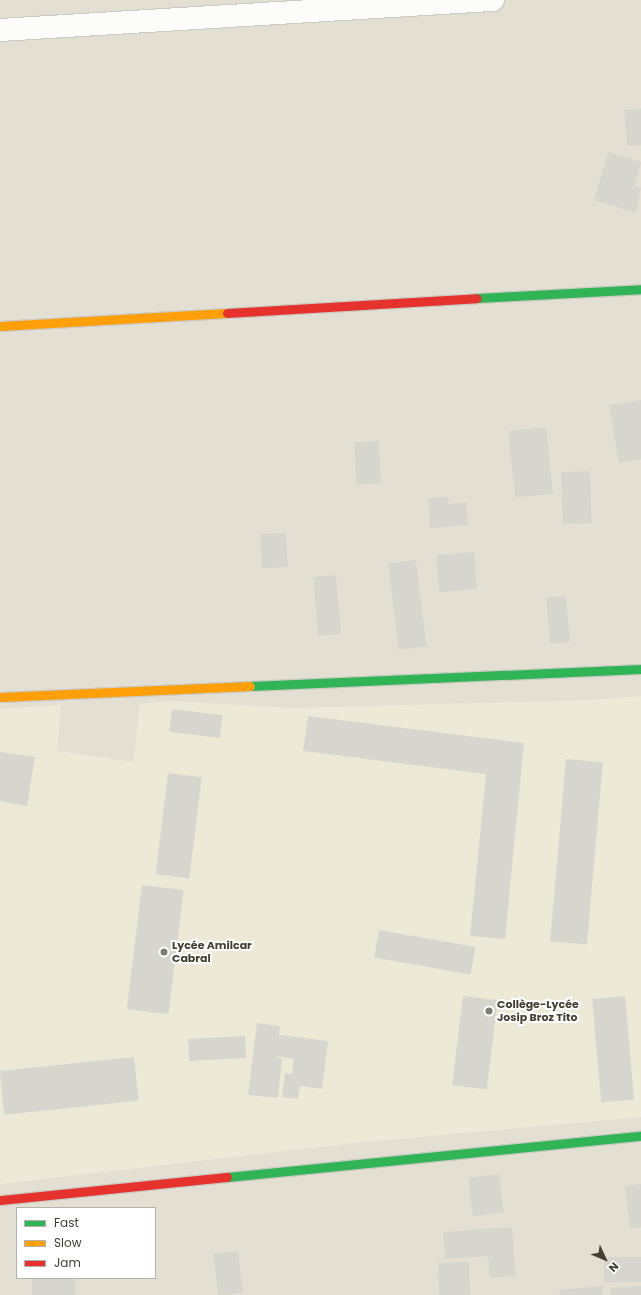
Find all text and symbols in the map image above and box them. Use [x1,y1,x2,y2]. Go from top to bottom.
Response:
place label: Lycée Amilcar Cabral [172,939,252,965]
marker: Lycée Amilcar Cabral [159,947,169,957]
place label: Collège-Lycée Josip Broz Tito [497,998,579,1024]
marker: Collège-Lycée Josip Broz Tito [484,1006,494,1016]
legend [16,1207,156,1279]
text: Fast [54,1214,79,1231]
text: Slow [54,1234,82,1251]
north arrow [585,1239,625,1279]
text: Jam [54,1254,81,1271]
text: N [605,1259,622,1276]

